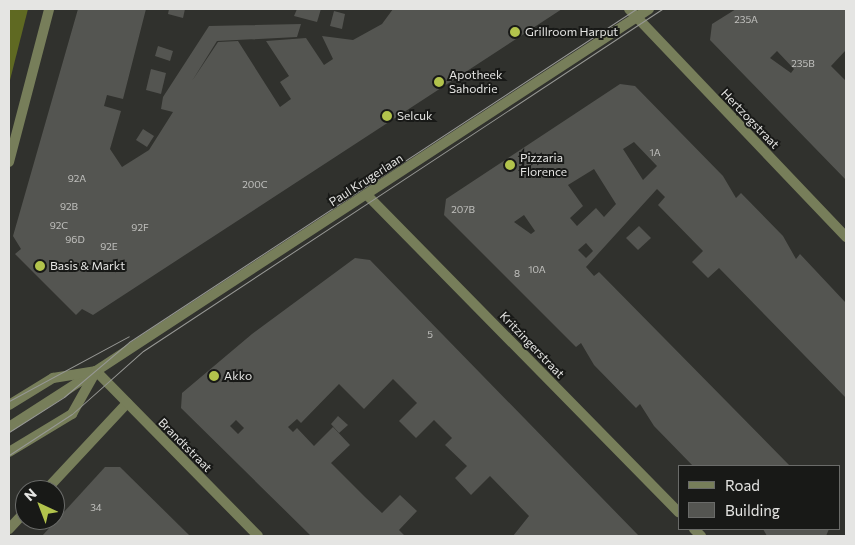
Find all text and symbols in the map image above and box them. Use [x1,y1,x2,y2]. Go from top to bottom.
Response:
house number: 235A [734,14,758,26]
place label: Grillroom Harput [525,25,618,39]
marker: Grillroom Harput [509,26,521,38]
house number: 235B [791,58,815,70]
place label: Apotheek Sahodrie [449,68,502,96]
marker: Apotheek Sahodrie [433,76,445,88]
street label: Hertzogstraat [718,86,782,152]
place label: Selcuk [397,109,433,123]
marker: Selcuk [381,110,393,122]
house number: 1A [649,147,661,159]
street label: Paul Krugerlaan [326,151,406,209]
place label: Pizzaria Florence [520,151,567,179]
marker: Pizzaria Florence [504,159,516,171]
house number: 92A [68,173,86,185]
house number: 200C [242,179,268,191]
house number: 92B [60,201,78,213]
house number: 207B [451,204,475,216]
house number: 92C [50,220,68,232]
house number: 92F [131,222,149,234]
house number: 96D [65,234,85,246]
house number: 92E [100,241,118,253]
place label: Basis & Markt [50,259,125,273]
marker: Basis & Markt [34,260,46,272]
house number: 10A [528,264,546,276]
house number: 8 [514,268,520,280]
street label: Kritzingerstraat [497,309,567,381]
house number: 5 [427,329,433,341]
place label: Akko [224,369,252,383]
marker: Akko [208,370,220,382]
street label: Brandtstraat [155,415,215,475]
legend [678,465,840,530]
text: Road [725,476,760,494]
north arrow [15,480,65,530]
text: N [20,485,40,504]
text: Building [725,501,780,519]
house number: 34 [90,502,102,514]

